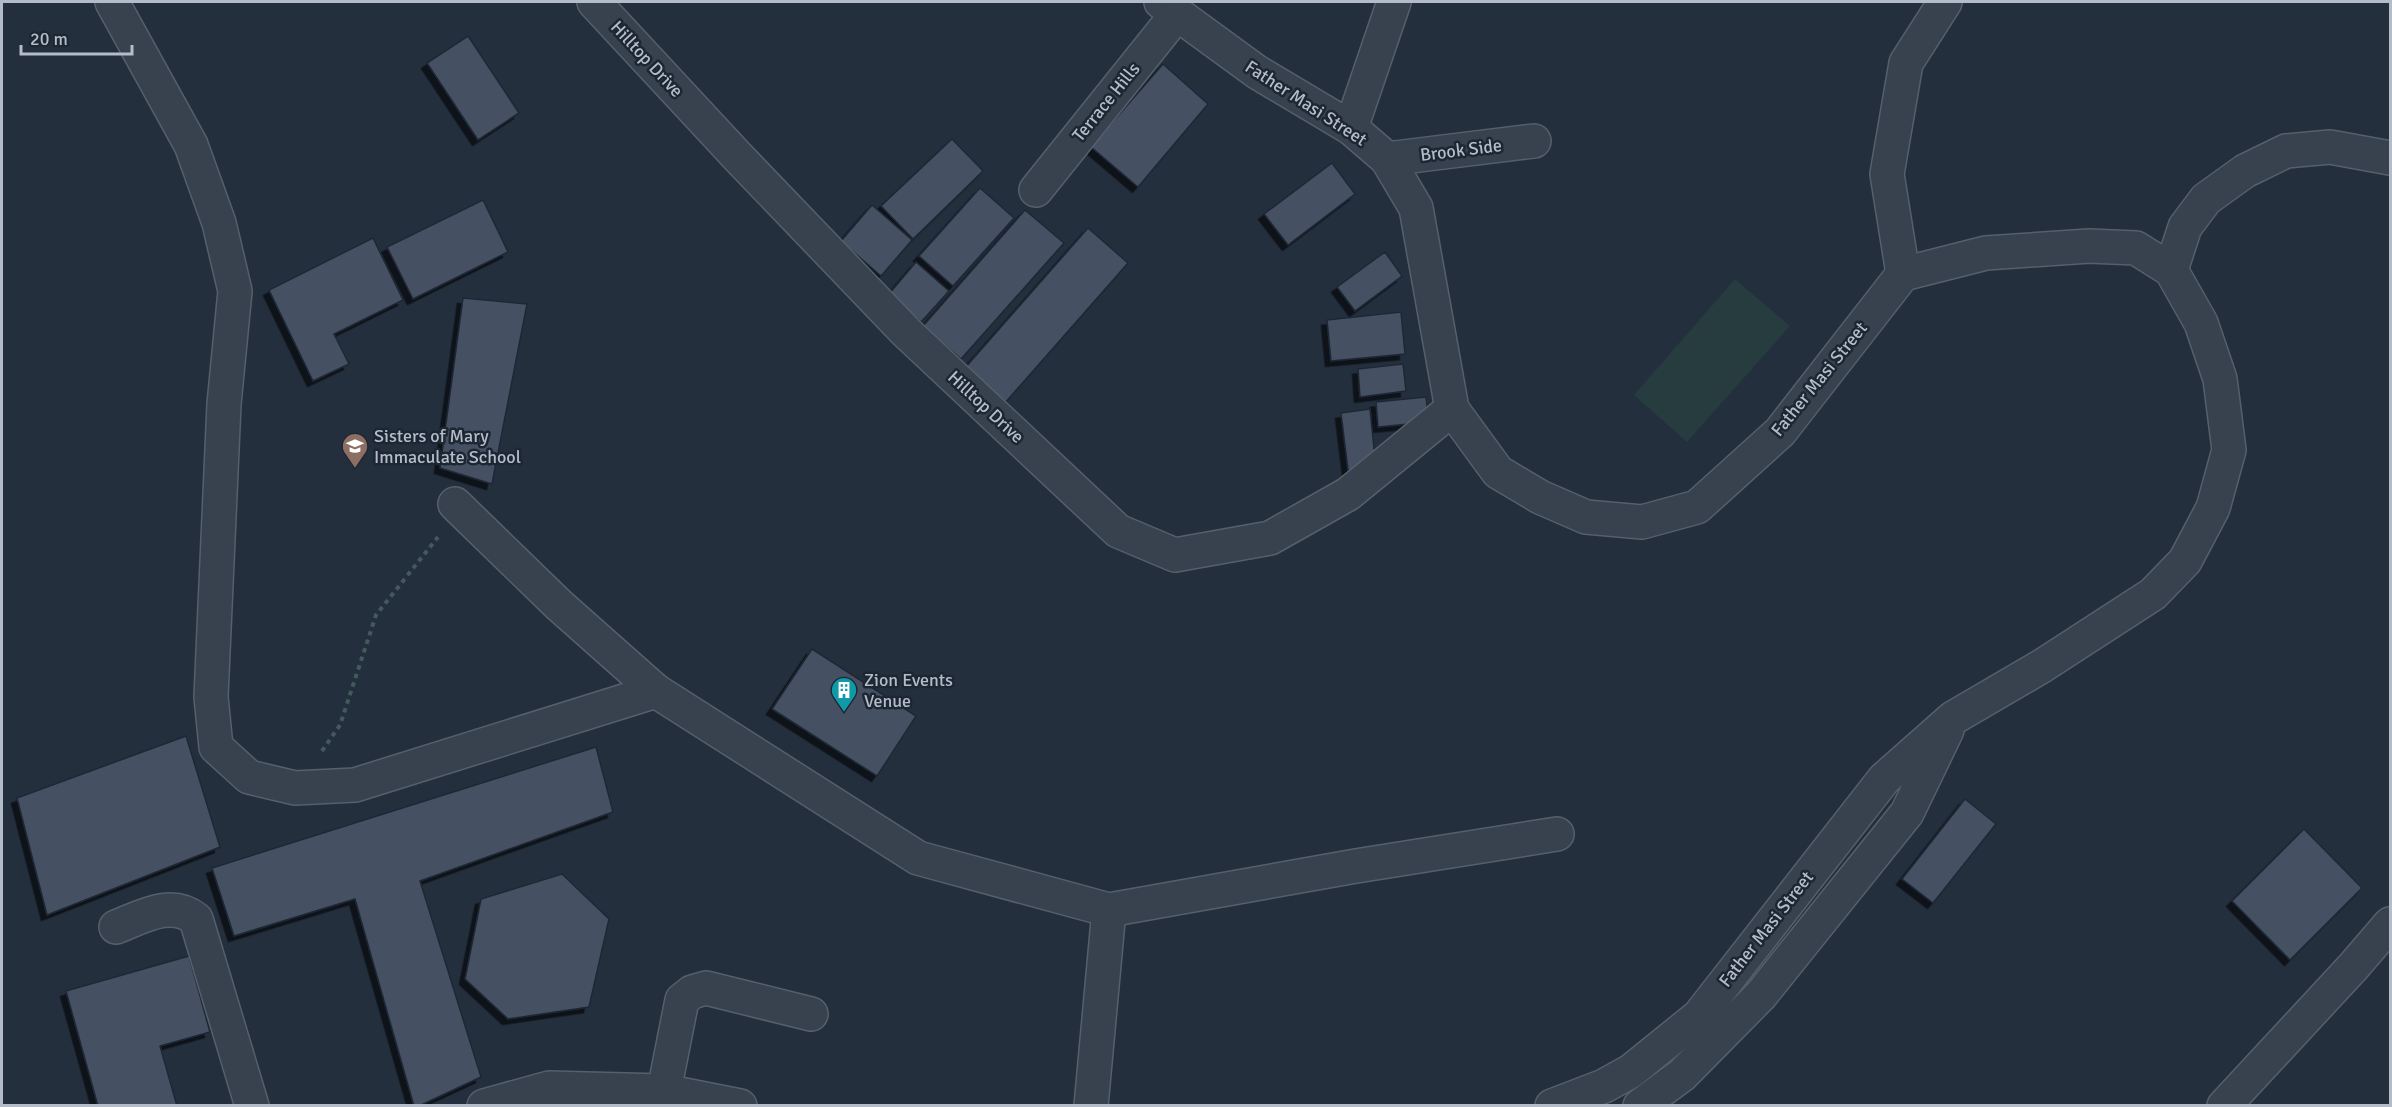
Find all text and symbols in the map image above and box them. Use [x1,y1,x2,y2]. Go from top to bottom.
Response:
street label: Hilltop Drive [606,16,688,102]
scale bar [21,18,132,56]
text: 20 m [30,28,68,50]
street label: Father Masi Street [1241,55,1371,151]
street label: Terrace Hills [1068,58,1145,146]
street label: Brook Side [1419,134,1503,166]
street label: Father Masi Street [1766,317,1872,441]
street label: Hilltop Drive [943,366,1029,448]
place label: Sisters of Mary Immaculate School [374,425,521,468]
school or university icon: Sisters of Mary Immaculate School [340,431,370,469]
place label: Zion Events Venue [864,669,953,712]
building icon: Zion Events Venue [829,675,859,713]
street label: Father Masi Street [1714,867,1818,991]

